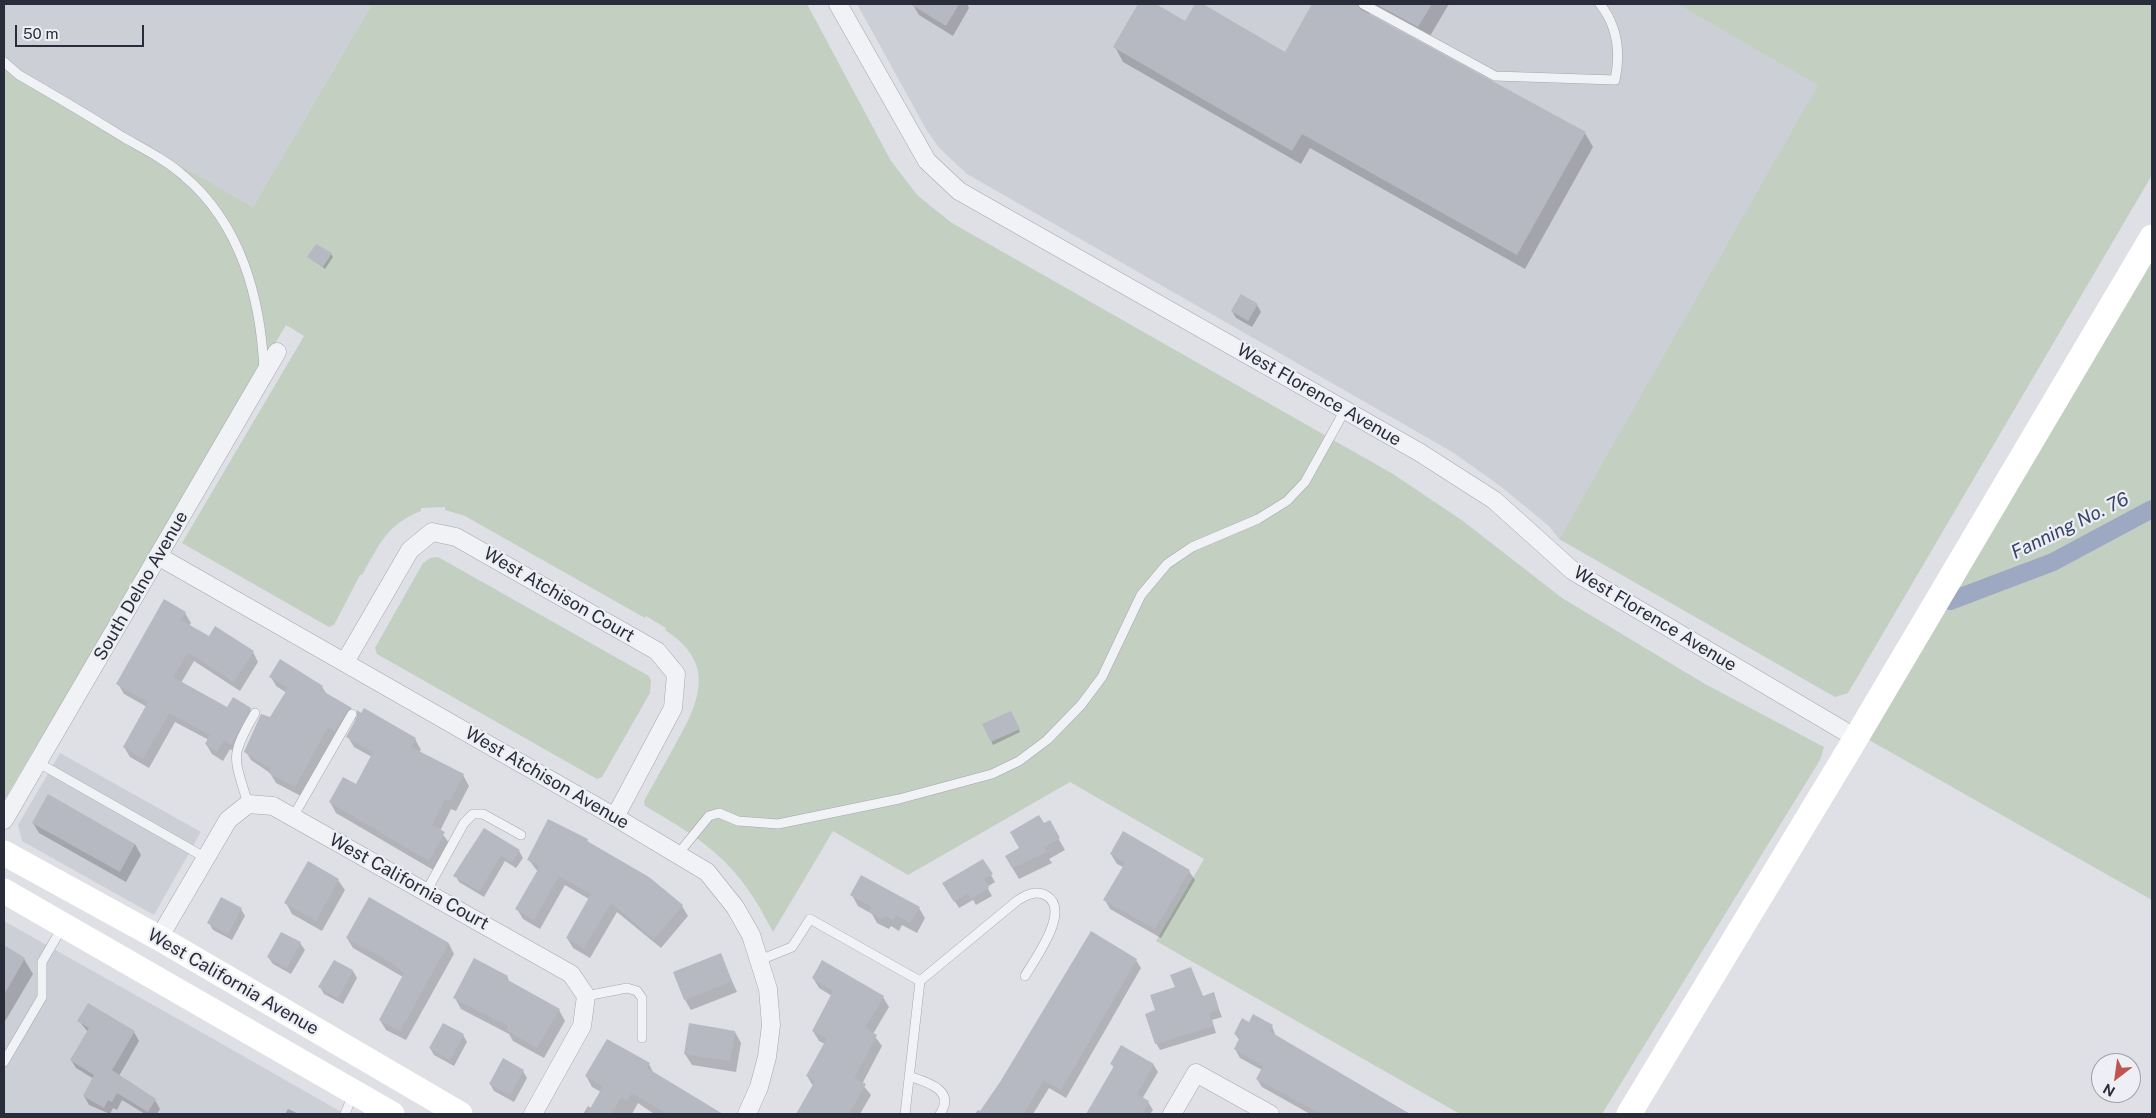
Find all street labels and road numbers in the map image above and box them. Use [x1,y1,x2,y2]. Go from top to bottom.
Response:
street label: West Florence Avenue [1233,339,1405,451]
street label: South Delno Avenue [89,507,193,665]
street label: West Atchison Court [480,543,638,647]
street label: West Florence Avenue [1570,562,1740,676]
street label: West Atchison Avenue [461,722,633,834]
street label: West California Court [325,829,493,935]
street label: West California Avenue [144,924,322,1040]

